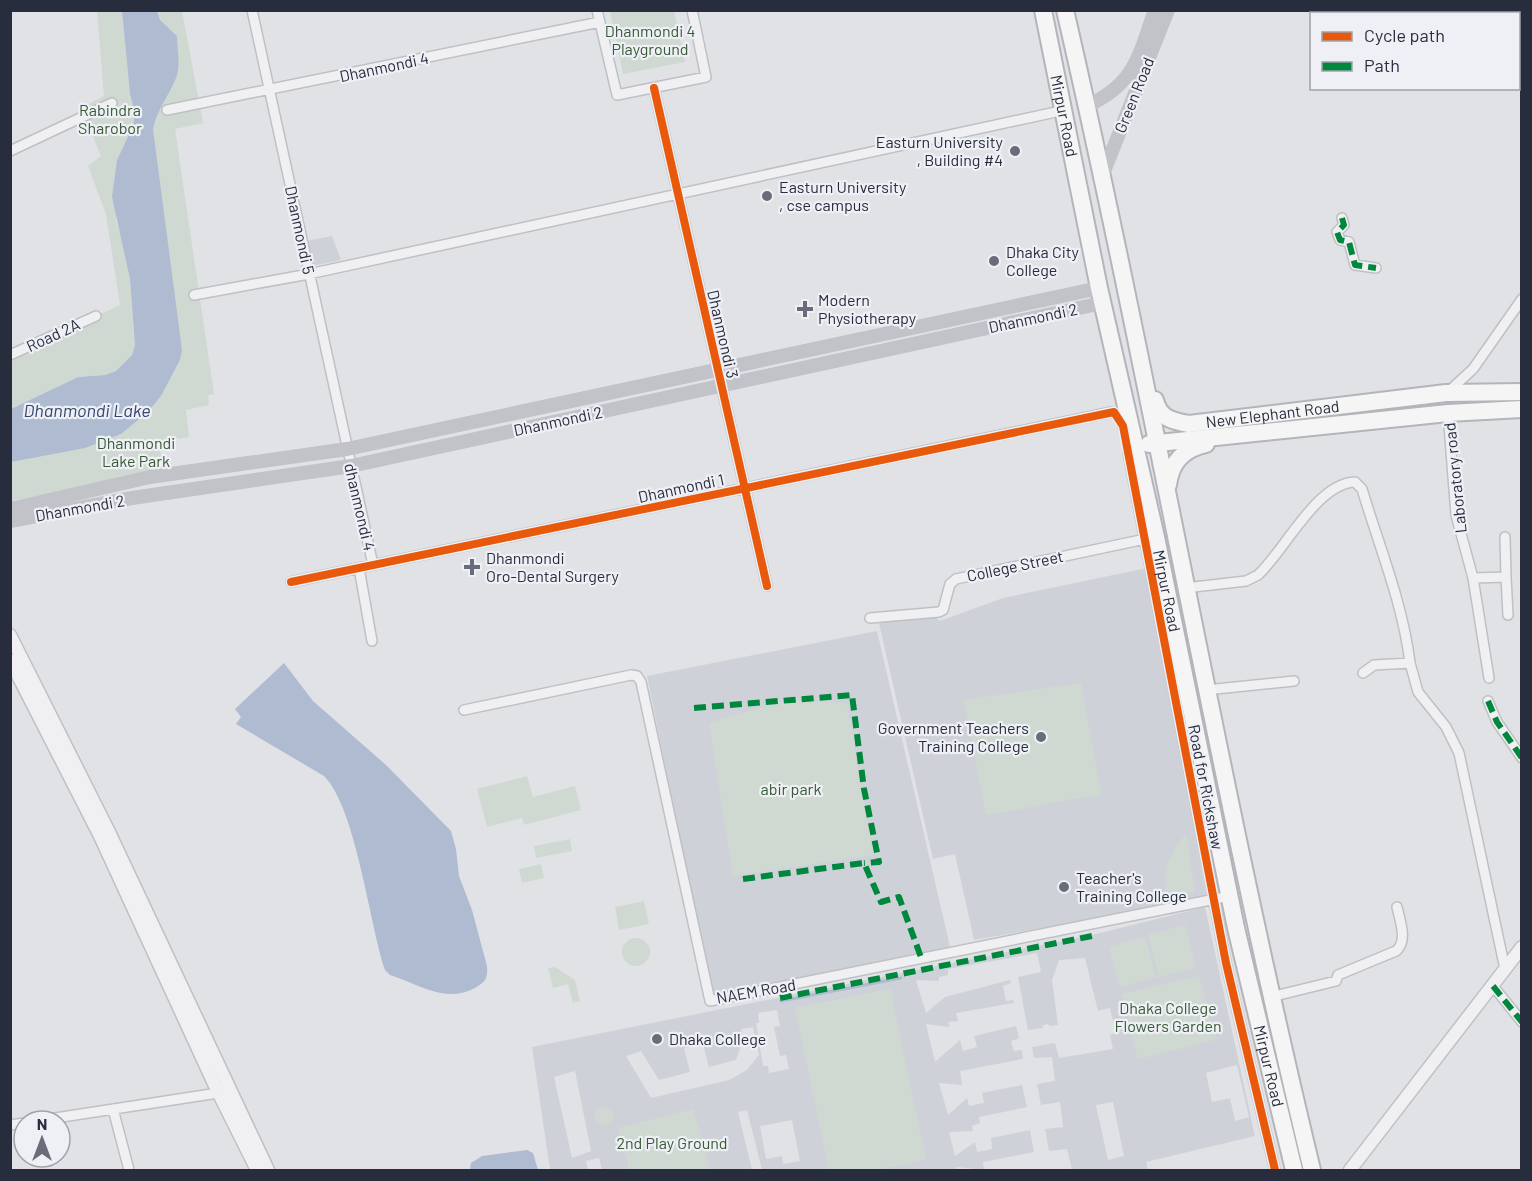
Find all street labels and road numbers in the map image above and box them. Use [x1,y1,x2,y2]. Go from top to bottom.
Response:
street label: Dhanmondi 4 [338,48,430,85]
street label: Green Road [1110,54,1157,135]
street label: Mirpur Road [1047,73,1082,158]
street label: Dhanmondi 5 [282,184,319,276]
street label: Dhanmondi 3 [704,288,743,380]
street label: Dhanmondi 2 [987,299,1079,336]
street label: Road 2A [23,314,83,355]
street label: New Elephant Road [1205,396,1340,431]
street label: Dhanmondi 2 [512,402,604,439]
street label: Laboratory road [1439,422,1470,534]
street label: dhanmondi 4 [341,461,380,553]
street label: Dhanmondi 1 [636,469,726,506]
street label: Dhanmondi 2 [34,490,126,525]
street label: College Street [965,546,1065,585]
street label: Mirpur Road [1150,548,1185,633]
street label: Road for Rickshaw [1185,723,1228,852]
street label: NAEM Road [715,974,797,1007]
street label: Mirpur Road [1251,1023,1288,1109]

